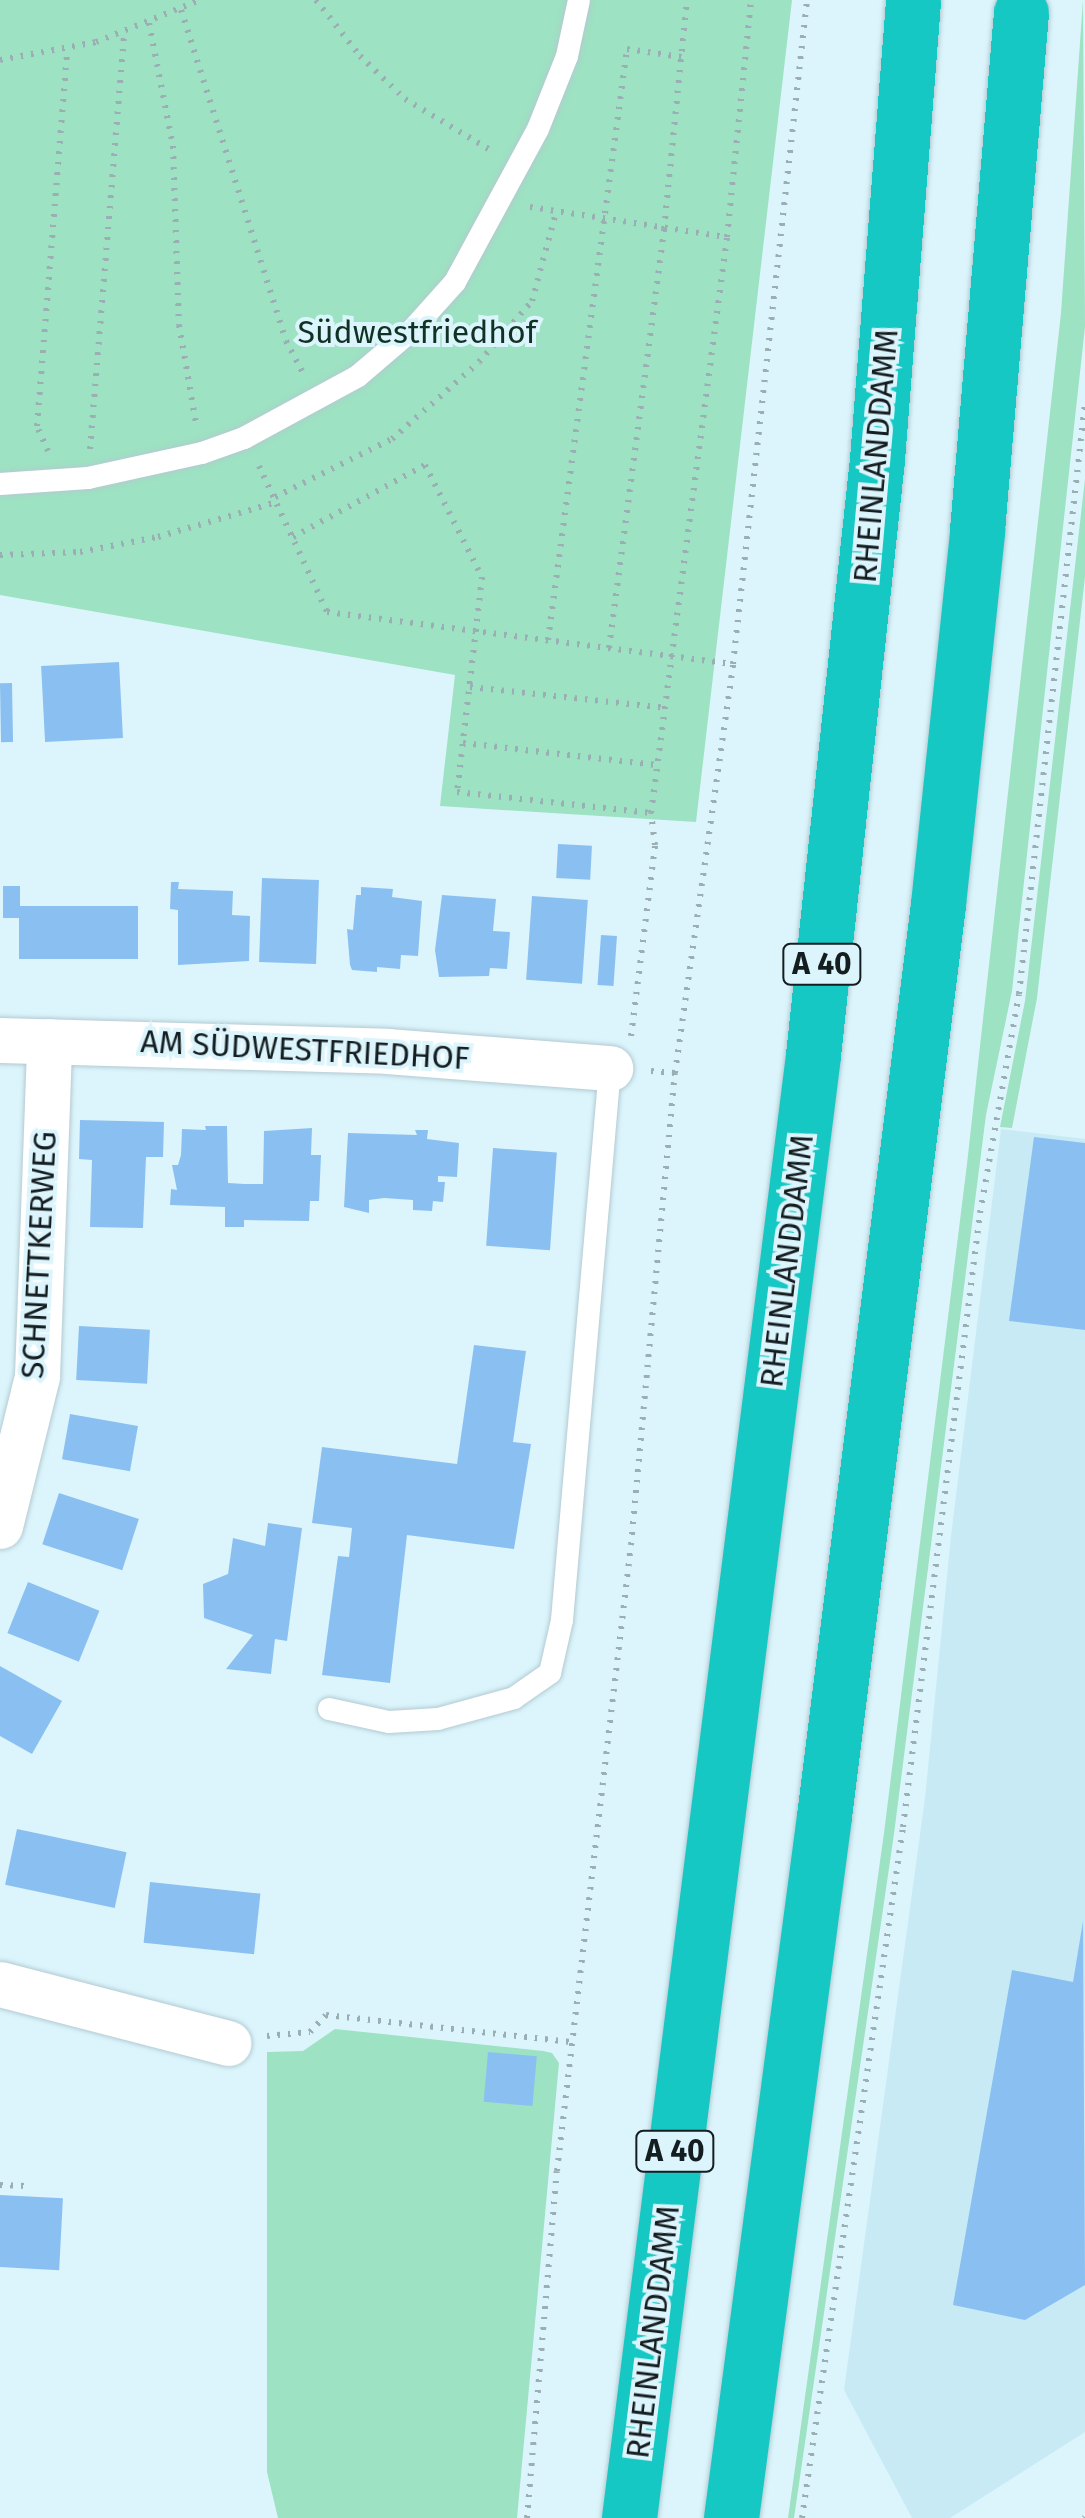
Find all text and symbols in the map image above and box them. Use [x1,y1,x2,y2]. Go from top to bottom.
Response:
park label: Südwestfriedhof [298,313,536,351]
street label: RHEINLANDDAMM [846,327,906,585]
road number: A 40 [782,939,862,989]
street label: AM SÜDWESTFRIEDHOF [140,1022,470,1078]
street label: SCHNETTKERWEG [13,1130,65,1380]
street label: RHEINLANDDAMM [752,1132,822,1390]
road number: A 40 [635,2126,715,2176]
street label: RHEINLANDDAMM [618,2203,688,2461]

